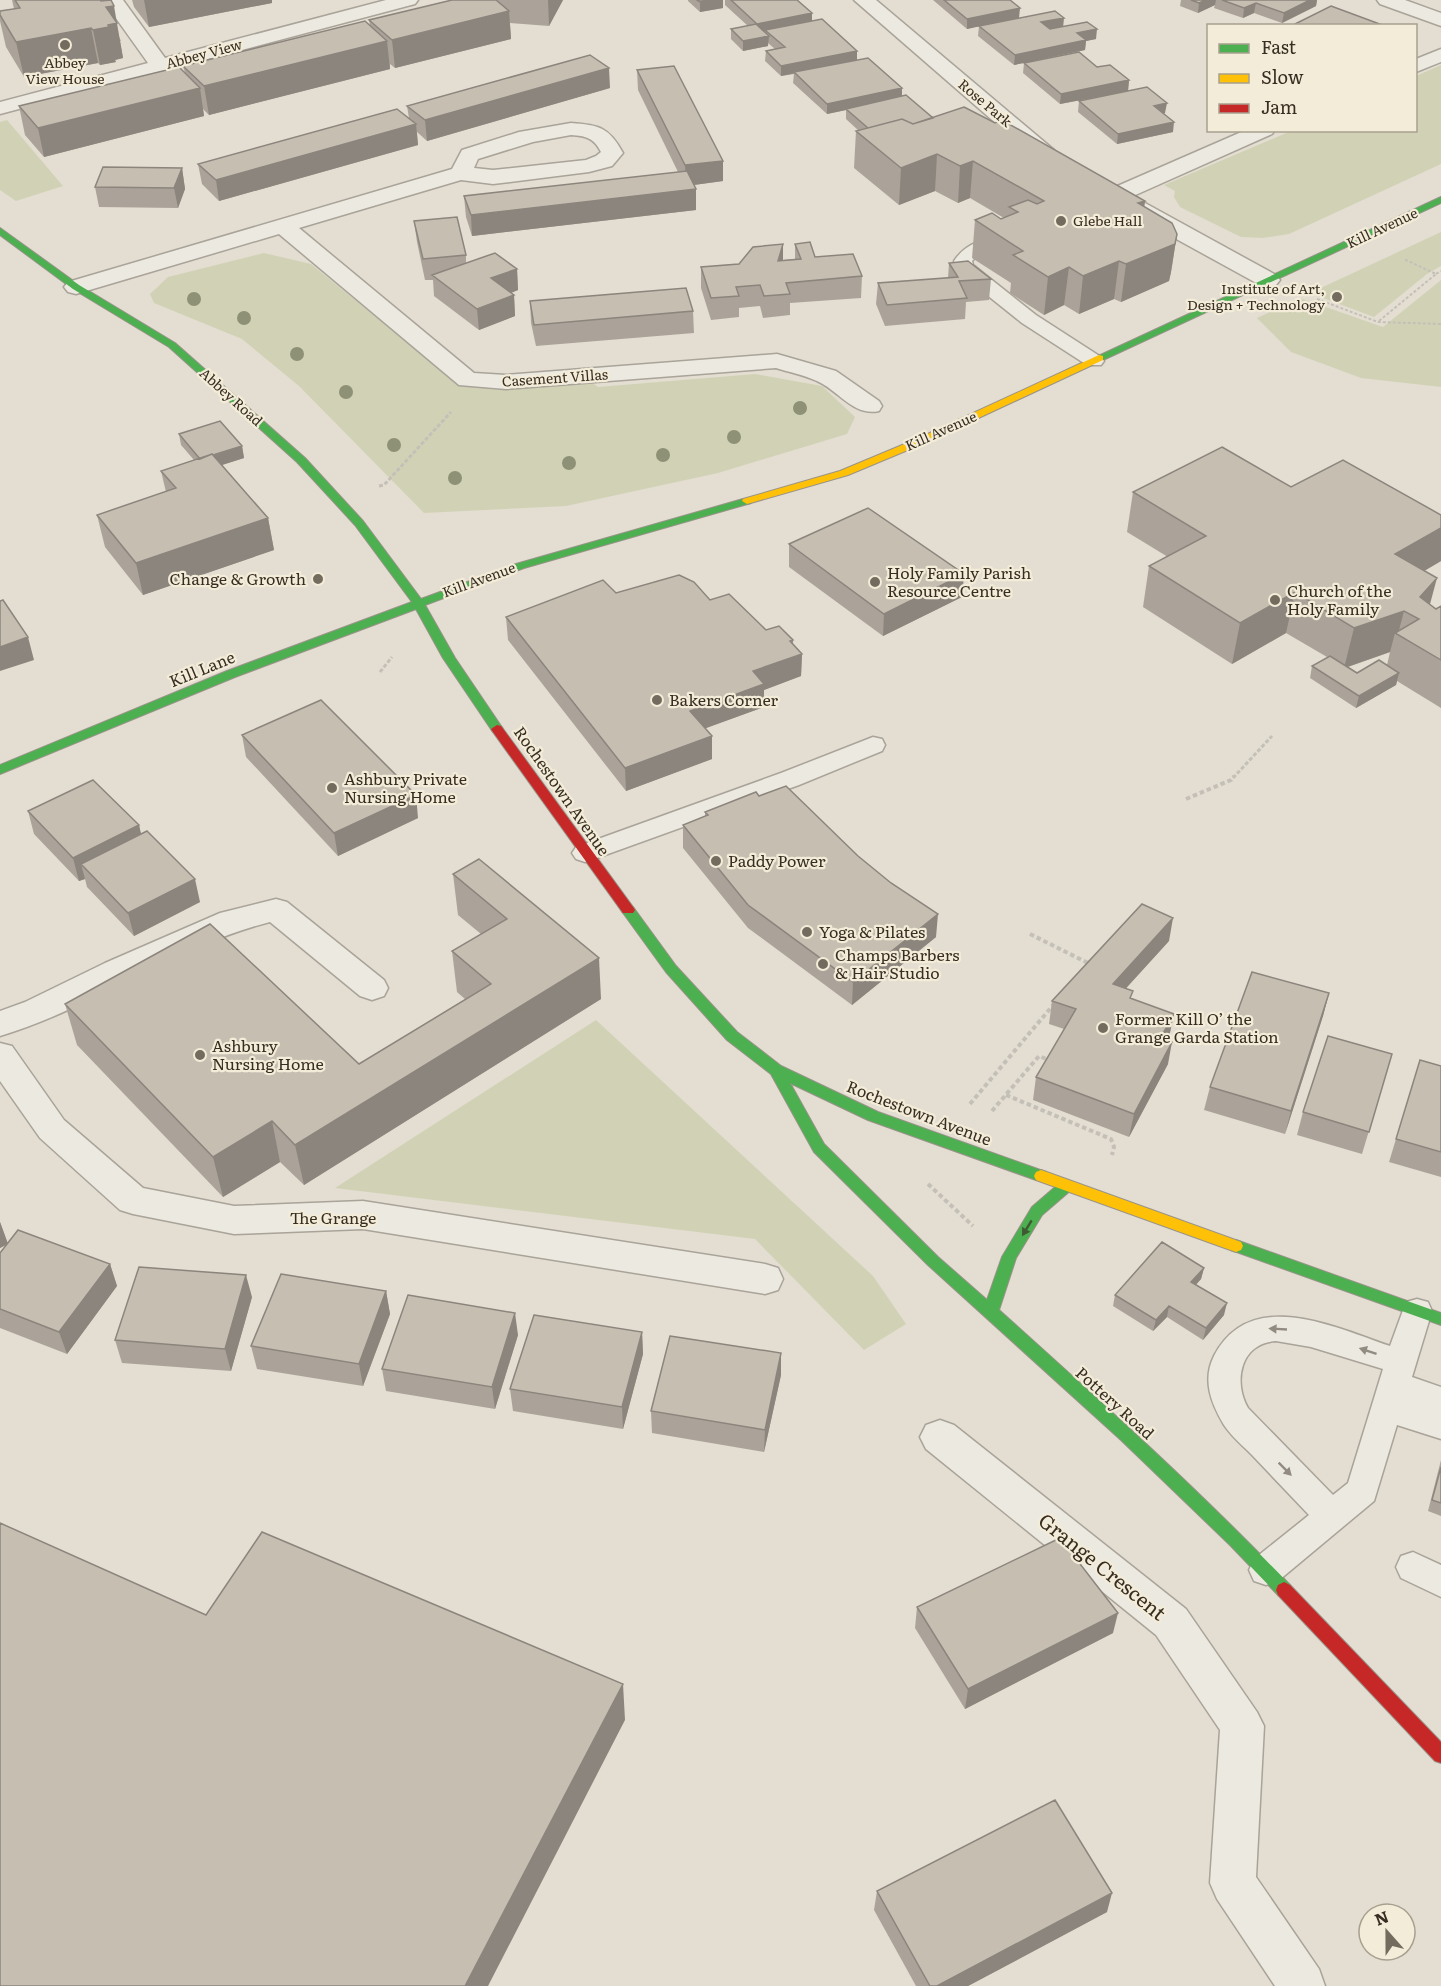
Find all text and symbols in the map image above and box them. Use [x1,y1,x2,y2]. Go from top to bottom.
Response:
legend [1207,24,1417,132]
street label: Abbey View [163,33,244,73]
text: Fast [1261,33,1297,60]
marker: Abbey View House [58,38,72,52]
place label: Abbey View House [26,52,104,88]
text: Slow [1261,63,1304,90]
street label: Rose Park [954,74,1017,131]
text: Jam [1261,93,1297,120]
street label: Kill Avenue [1343,202,1420,252]
place label: Glebe Hall [1073,210,1142,230]
marker: Glebe Hall [1054,214,1068,228]
place label: Institute of Art, Design + Technology [1187,278,1326,314]
marker: Institute of Art, Design + Technology [1330,290,1344,304]
street label: Abbey Road [196,363,268,430]
street label: Casement Villas [501,363,609,391]
street label: Kill Avenue [902,405,980,455]
street label: Kill Avenue [439,557,518,602]
place label: Holy Family Parish Resource Centre [887,560,1032,602]
place label: Change & Growth [170,566,306,590]
marker: Change & Growth [311,572,325,586]
marker: Holy Family Parish Resource Centre [868,575,882,589]
place label: Church of the Holy Family [1287,578,1391,620]
marker: Church of the Holy Family [1268,593,1282,607]
street label: Kill Lane [165,644,238,692]
place label: Bakers Corner [669,687,779,711]
marker: Bakers Corner [650,693,664,707]
street label: Rochestown Avenue [509,721,617,860]
place label: Ashbury Private Nursing Home [344,766,467,808]
marker: Ashbury Private Nursing Home [325,781,339,795]
place label: Paddy Power [728,848,826,872]
marker: Paddy Power [709,854,723,868]
place label: Yoga & Pilates [819,919,925,943]
marker: Yoga & Pilates [800,925,814,939]
place label: Champs Barbers & Hair Studio [835,942,959,984]
marker: Champs Barbers & Hair Studio [816,957,830,971]
place label: Former Kill O’ the Grange Garda Station [1115,1006,1279,1048]
marker: Former Kill O’ the Grange Garda Station [1096,1021,1110,1035]
place label: Ashbury Nursing Home [212,1033,324,1075]
marker: Ashbury Nursing Home [193,1048,207,1062]
street label: Rochestown Avenue [843,1073,995,1151]
street label: The Grange [290,1205,376,1229]
one-way arrow [1021,1220,1032,1236]
one-way arrow [1268,1325,1287,1334]
one-way arrow [1359,1346,1377,1355]
street label: Pottery Road [1071,1360,1160,1444]
one-way arrow [1278,1461,1292,1476]
street label: Grange Crescent [1033,1505,1174,1626]
north arrow [1357,1902,1417,1962]
text: N [1371,1903,1392,1931]

